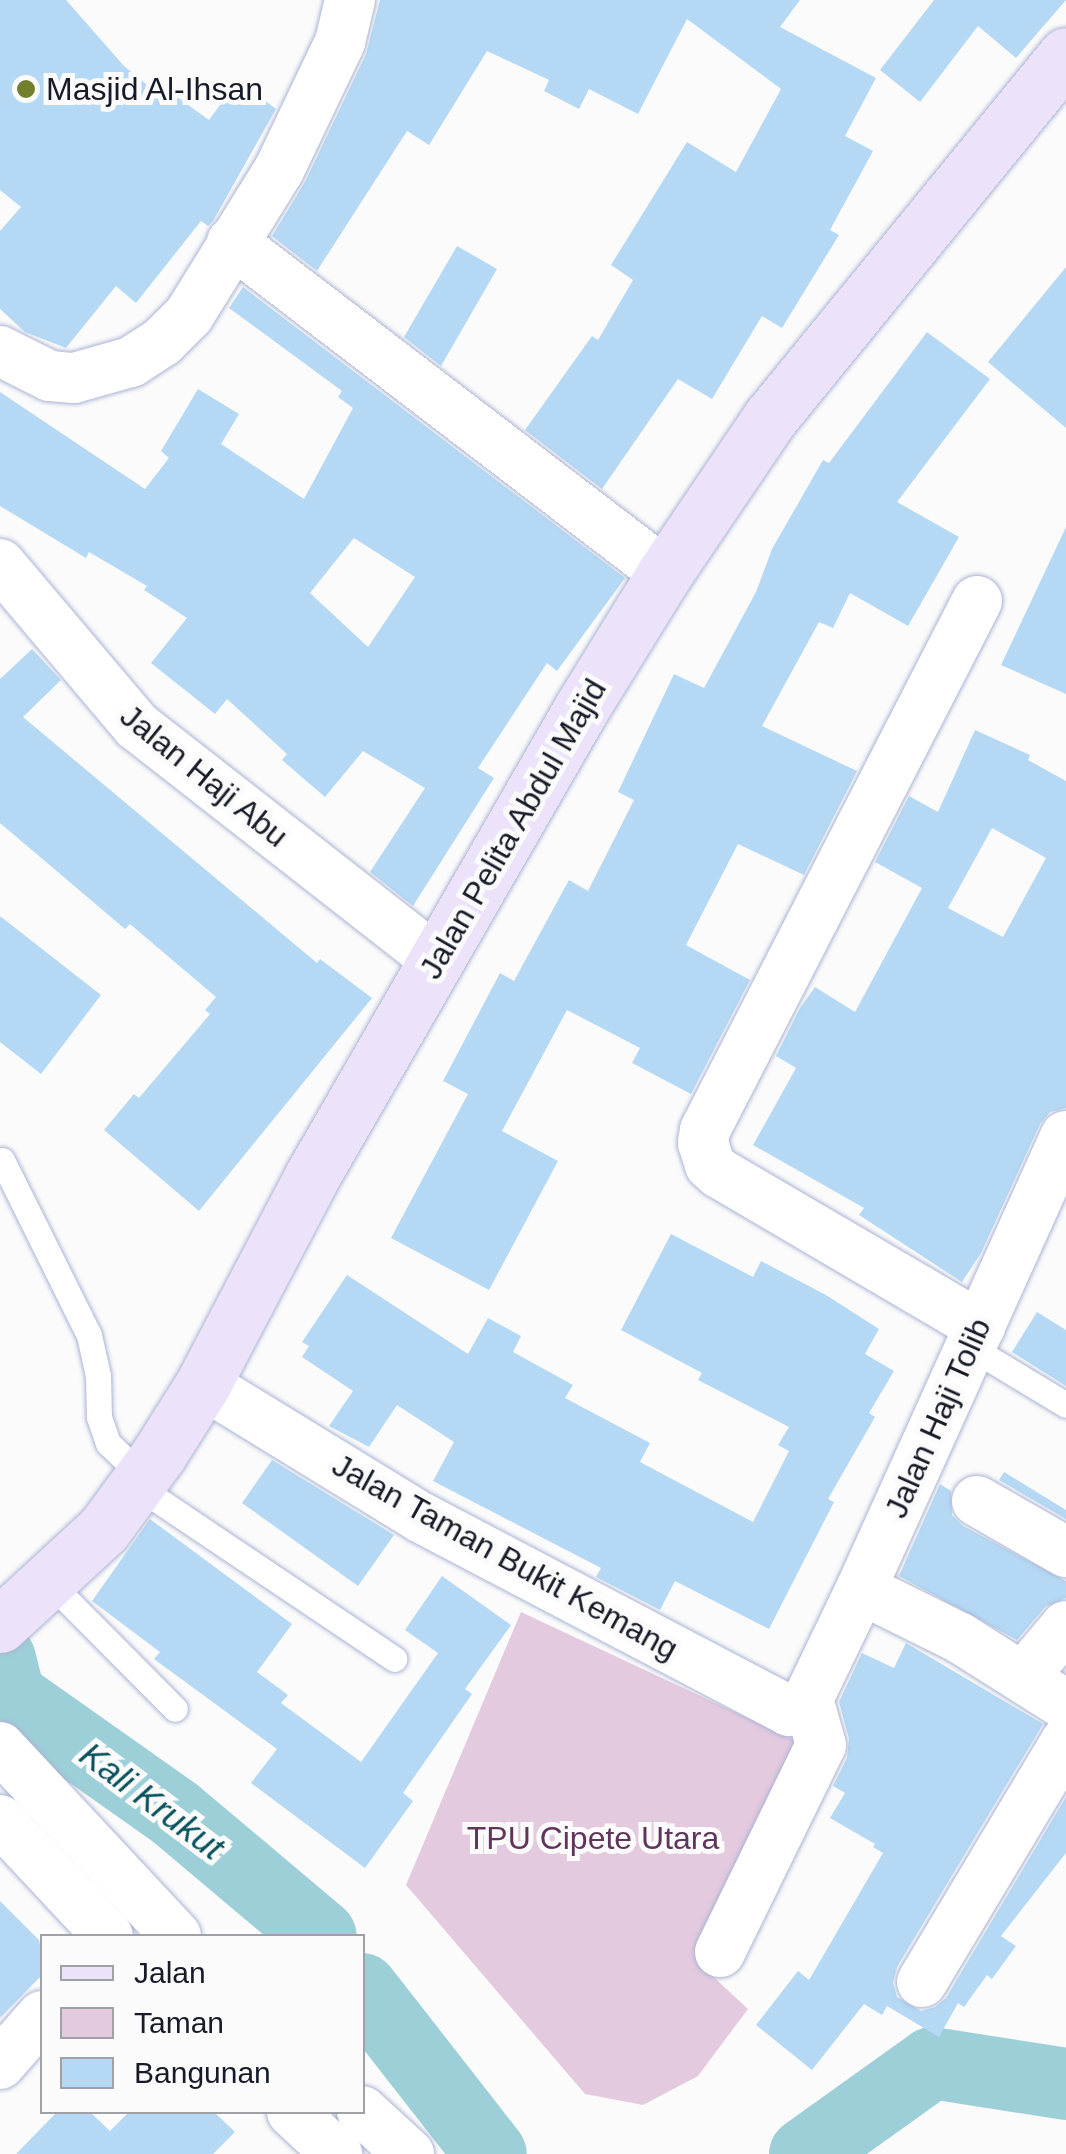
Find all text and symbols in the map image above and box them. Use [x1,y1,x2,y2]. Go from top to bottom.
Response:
place label: Masjid Al-Ihsan [46,70,265,108]
marker: Masjid Al-Ihsan [15,78,37,100]
street label: Jalan Pelita Abdul Majid [411,672,615,986]
street label: Jalan Haji Abu [112,696,296,856]
street label: Jalan Haji Tolib [877,1312,999,1524]
street label: Jalan Taman Bukit Kemang [325,1446,685,1668]
water label: Kali Krukut [72,1733,232,1869]
park label: TPU Cipete Utara [467,1819,719,1857]
legend [40,1934,365,2114]
text: Jalan [134,1956,206,1989]
text: Taman [134,2006,224,2039]
text: Bangunan [134,2056,271,2089]

